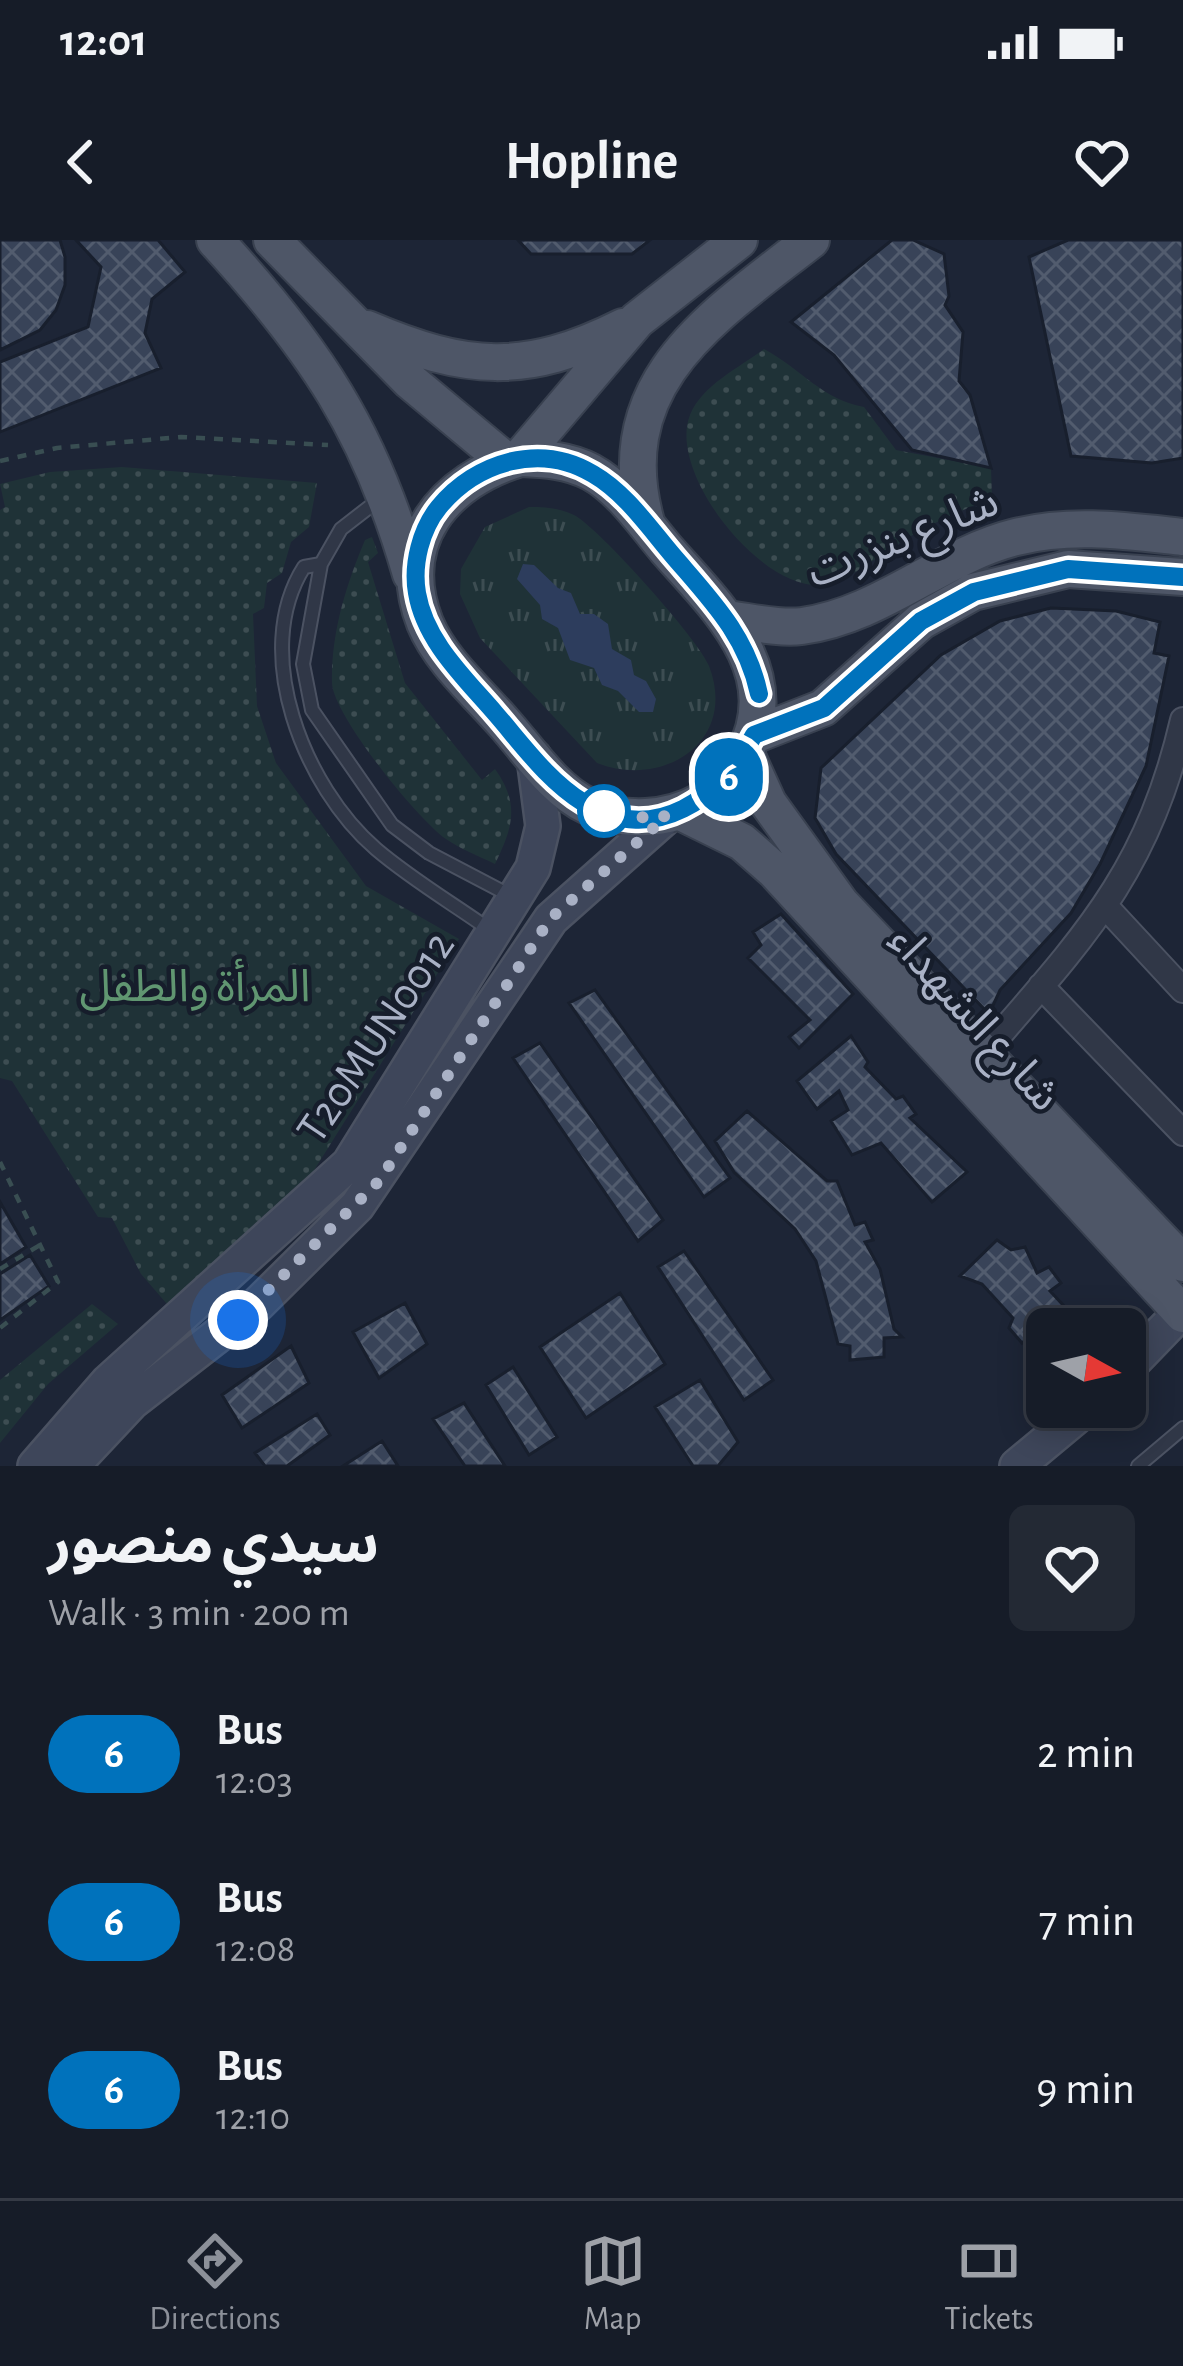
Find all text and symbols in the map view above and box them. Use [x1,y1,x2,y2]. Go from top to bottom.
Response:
text: 12:01 [60,19,147,64]
icon: back [48,129,114,195]
icon: heart [1069,129,1135,195]
text: Hopline [505,135,678,189]
street label: شارع بنزرت [801,479,1008,604]
line badge: 6 [690,738,768,816]
text: 6 [719,756,739,798]
unlabelled marker [579,786,629,836]
street label: شارع الشهداء [873,917,1068,1126]
street label: T20MUN0012 [289,924,463,1151]
park label: المرأة والطفل [80,958,310,1012]
your location [208,1290,268,1350]
north arrow [1026,1308,1146,1428]
map controls [1026,1308,1146,1428]
button: heart [1009,1505,1135,1631]
text: سيدي منصور [48,1516,379,1573]
text: Walk · 3 min · 200 m [48,1594,350,1633]
text: Bus [216,1708,283,1753]
text: 2 min [1037,1731,1135,1776]
text: 6 [104,1733,124,1775]
text: 12:03 [216,1762,293,1801]
text: Bus [216,1876,283,1921]
text: 7 min [1039,1899,1135,1944]
text: 6 [104,1901,124,1943]
text: 12:08 [216,1930,295,1969]
text: Bus [216,2044,283,2089]
text: 9 min [1036,2067,1135,2112]
text: 6 [104,2069,124,2111]
text: 12:10 [216,2098,290,2137]
tab: Directions [149,2228,281,2340]
tab: Map [580,2228,646,2340]
tab: Tickets [944,2228,1034,2340]

